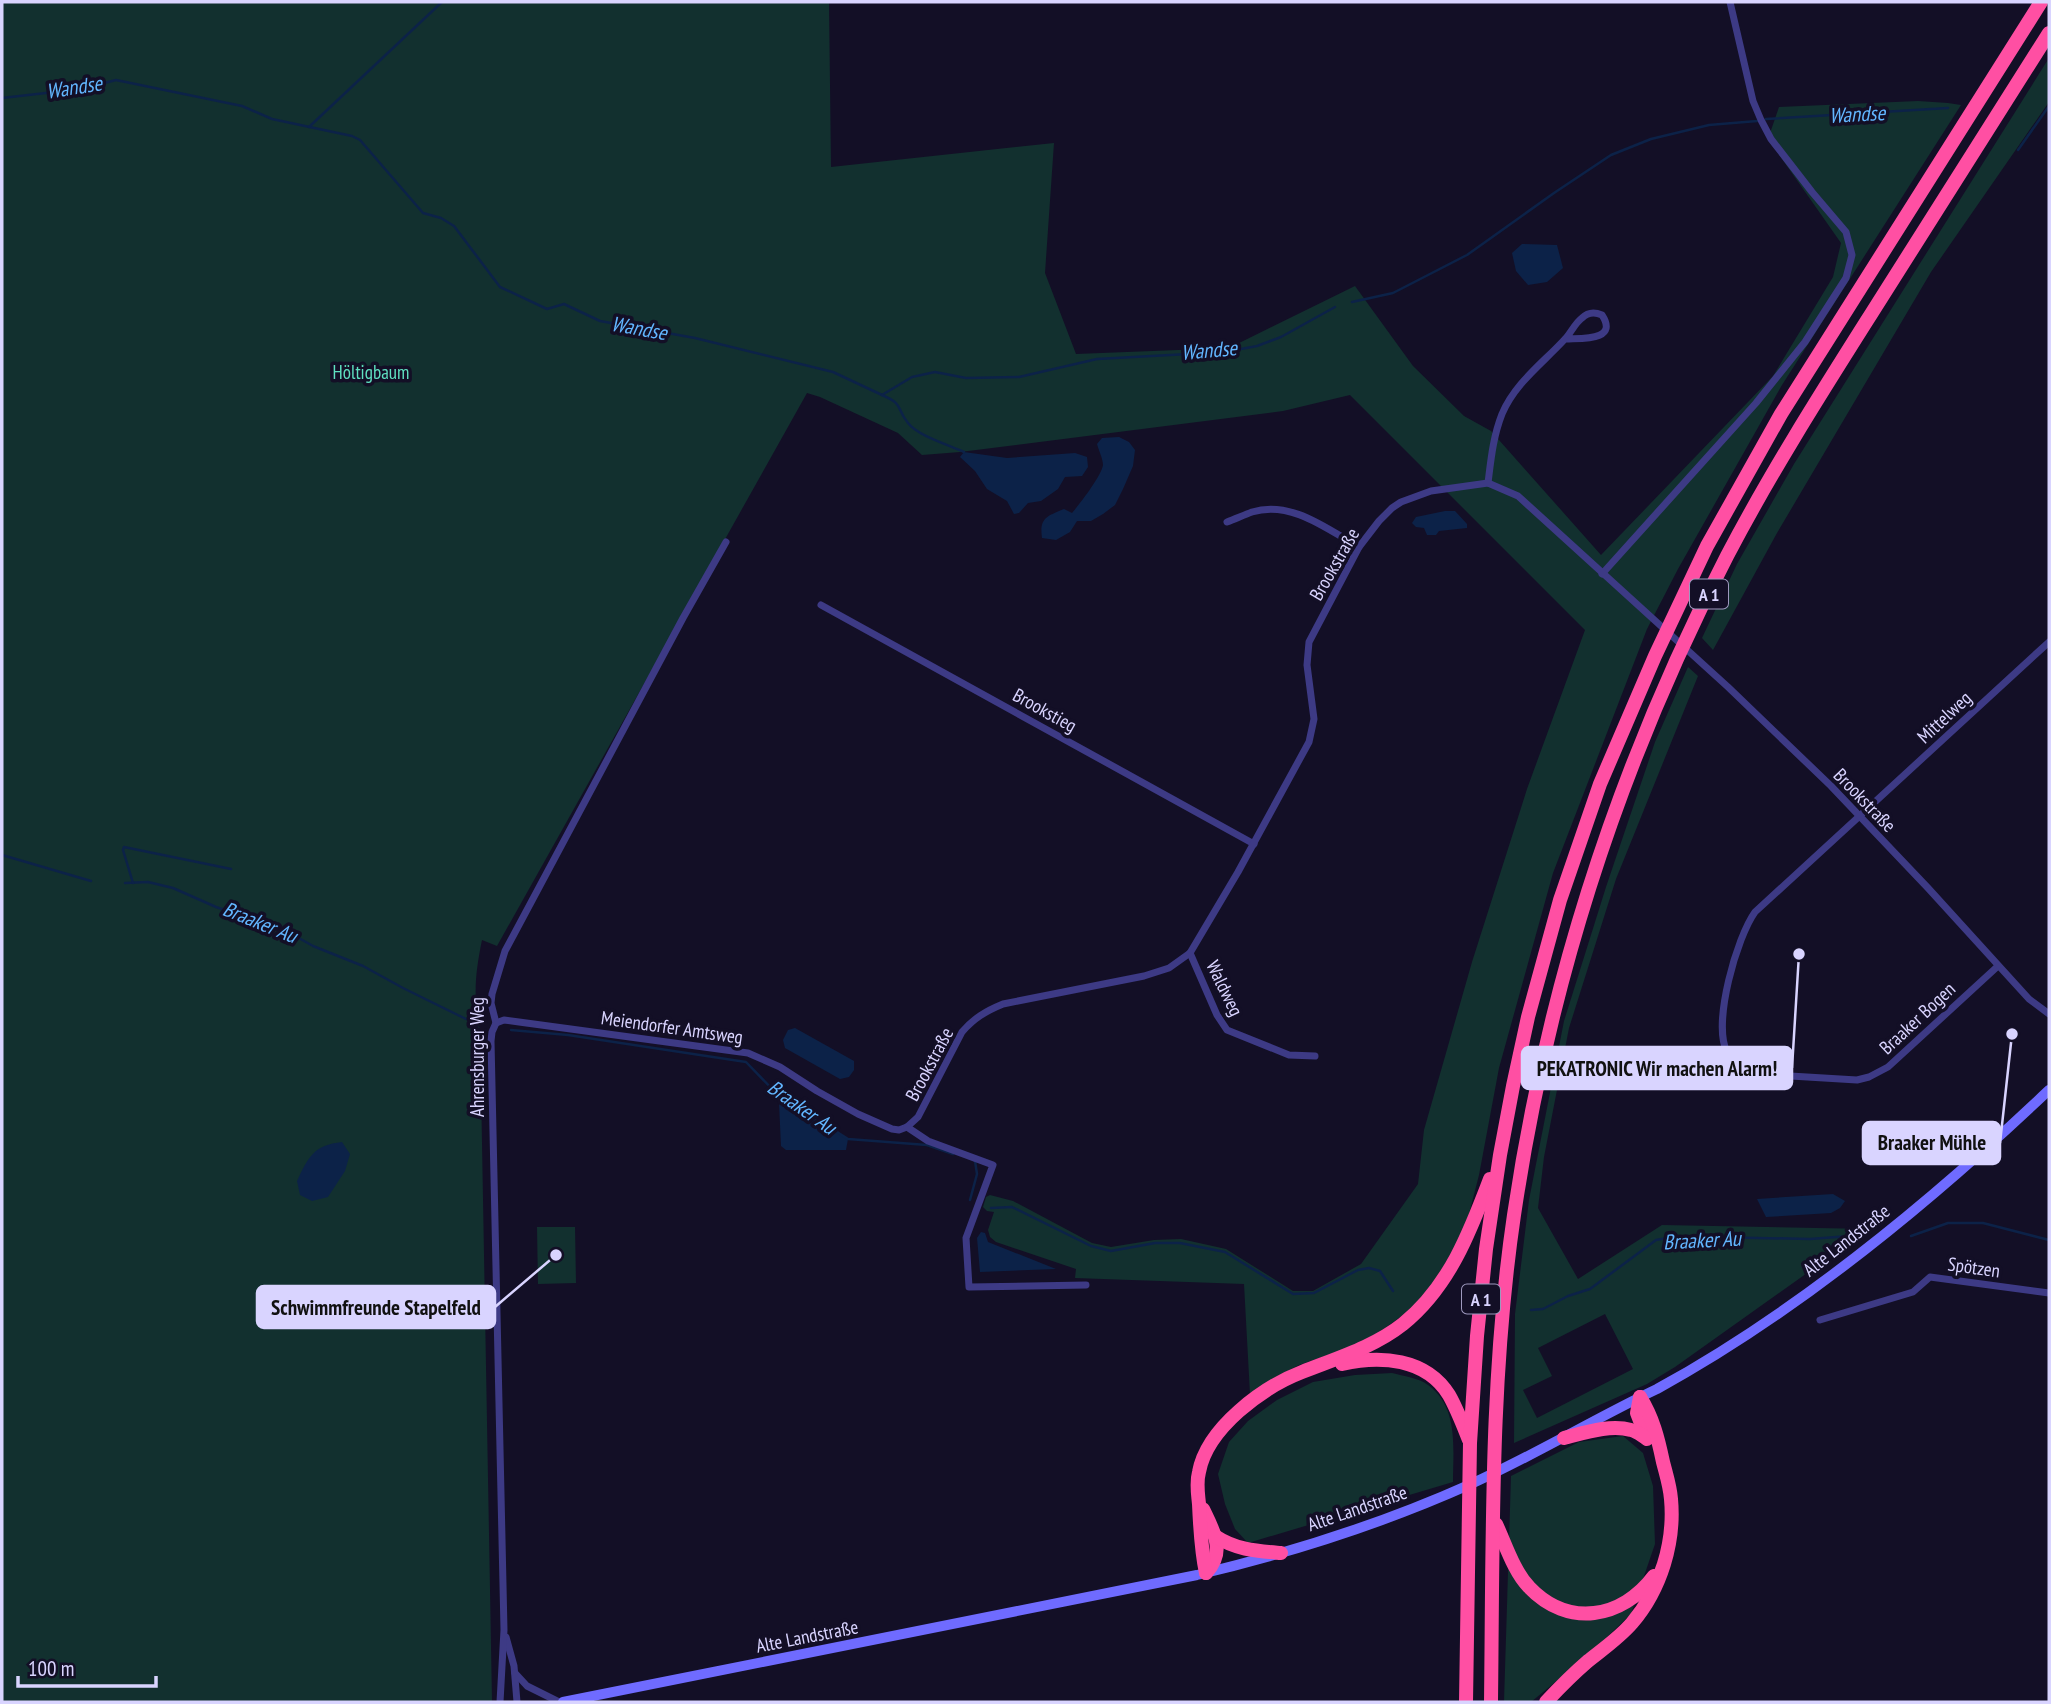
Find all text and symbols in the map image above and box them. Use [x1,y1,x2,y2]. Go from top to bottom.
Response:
water label: Wandse [44,69,105,105]
water label: Wandse [1828,99,1887,129]
water label: Wandse [609,310,670,346]
water label: Wandse [1180,334,1239,366]
park label: Höltigbaum [333,360,409,384]
street label: Brookstraße [1304,523,1364,604]
road number: A 1 [1690,580,1728,608]
street label: Brookstieg [1009,683,1081,737]
street label: Mittelweg [1912,686,1976,748]
street label: Brookstraße [1829,763,1901,837]
water label: Braaker Au [219,895,303,950]
street label: Waldweg [1201,956,1249,1020]
street label: Braaker Bogen [1874,977,1960,1059]
street label: Ahrensburger Weg [465,997,489,1117]
street label: Meiendorfer Amtsweg [599,1005,745,1049]
street label: Brookstraße [900,1023,958,1105]
callout: PEKATRONIC Wir machen Alarm! [1522,1047,1792,1089]
text: PEKATRONIC Wir machen Alarm! [1537,1055,1777,1082]
water label: Braaker Au [762,1074,843,1141]
callout: Braaker Mühle [1863,1122,2000,1164]
text: Braaker Mühle [1878,1129,1986,1156]
street label: Alte Landstraße [1798,1199,1894,1281]
water label: Braaker Au [1662,1224,1743,1256]
street label: Spötzen [1946,1251,2002,1283]
road number: A 1 [1462,1284,1500,1314]
callout: Schwimmfreunde Stapelfeld [257,1286,495,1328]
text: Schwimmfreunde Stapelfeld [271,1294,481,1321]
street label: Alte Landstraße [1304,1480,1410,1536]
street label: Alte Landstraße [754,1614,860,1658]
scale bar [18,1644,156,1688]
text: 100 m [28,1655,74,1682]

